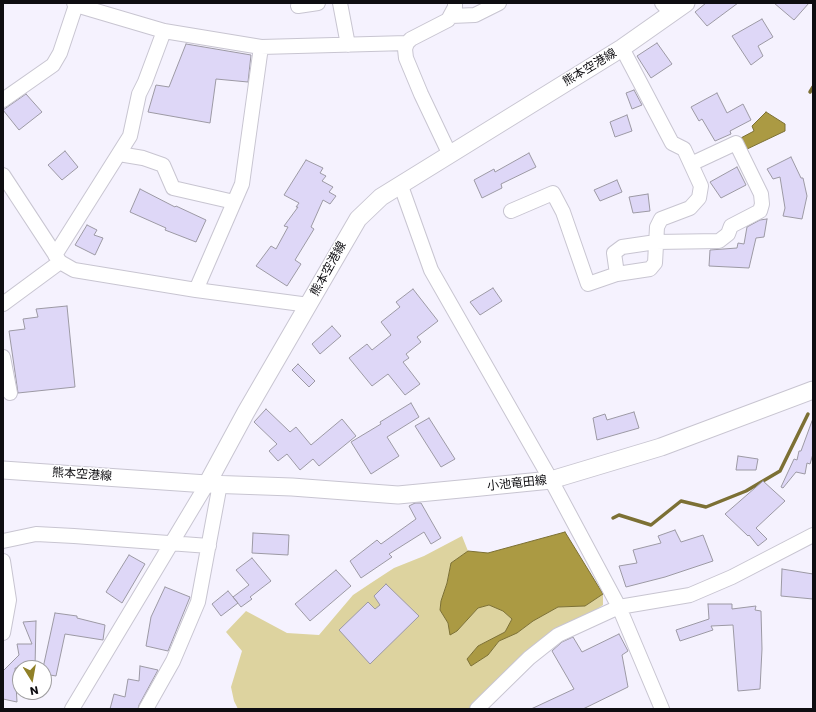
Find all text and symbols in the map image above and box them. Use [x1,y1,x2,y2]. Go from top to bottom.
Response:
street label: 熊本空港線 [561,46,619,90]
street label: 熊本空港線 [308,239,350,299]
street label: 熊本空港線 [52,466,112,484]
street label: 小池竜田線 [486,474,548,494]
north arrow [12,660,52,700]
text: N [29,682,40,699]

